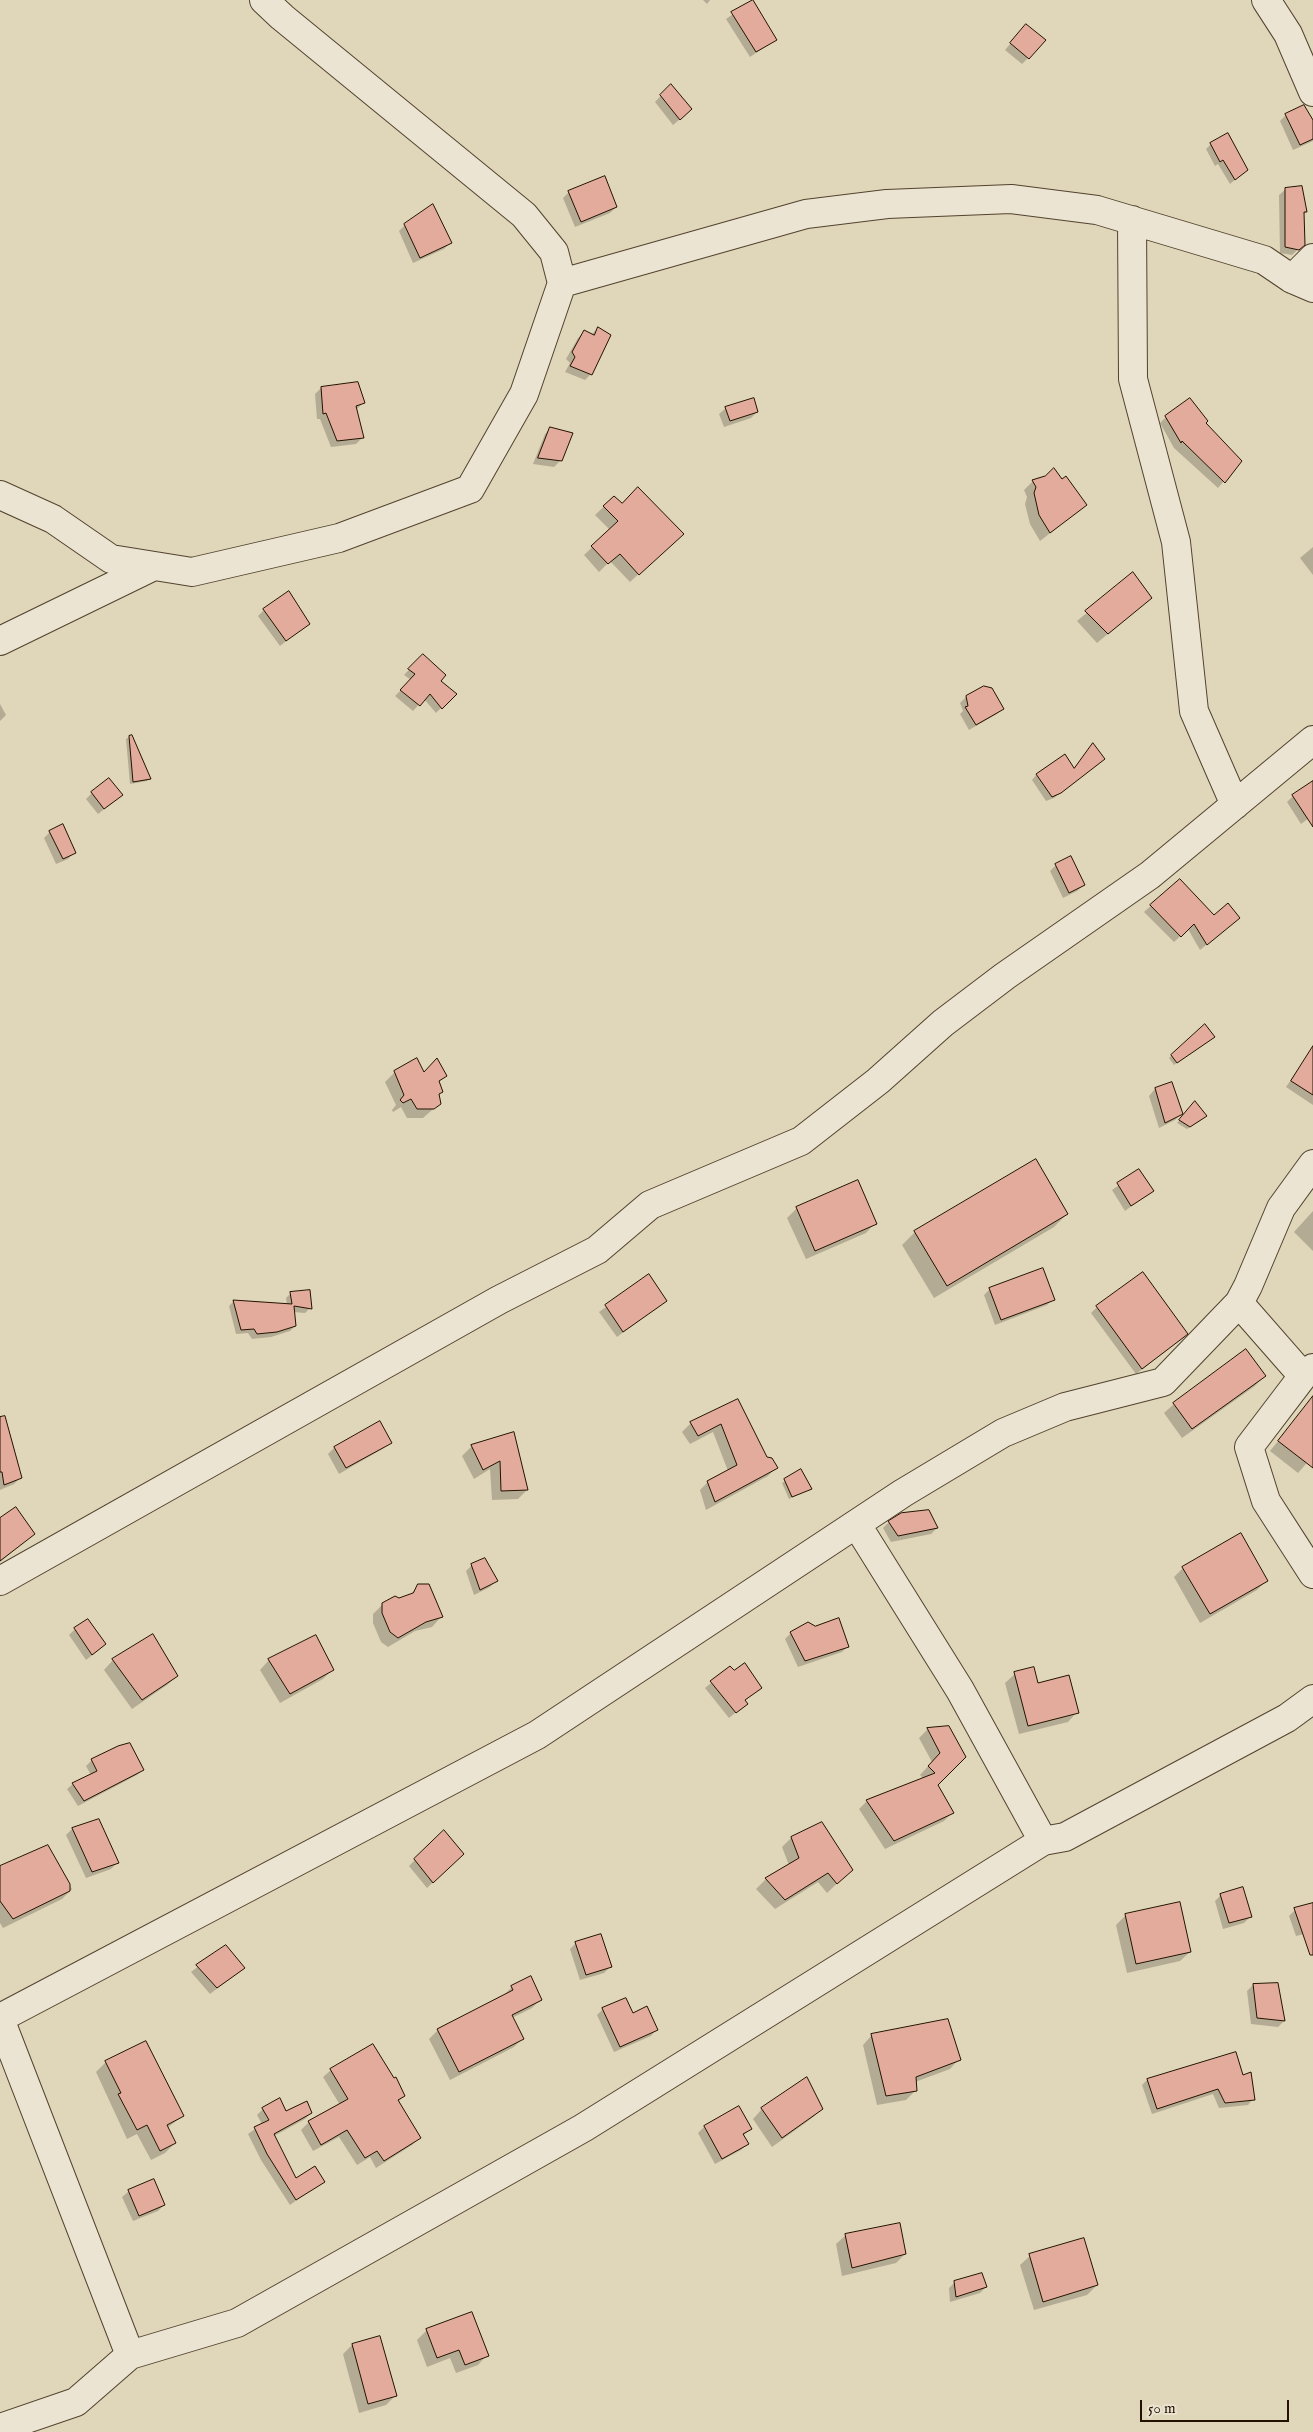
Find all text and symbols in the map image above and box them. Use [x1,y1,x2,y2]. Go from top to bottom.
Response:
scale bar [1143,2390,1292,2422]
text: 50 m [1148,2399,1176,2418]

